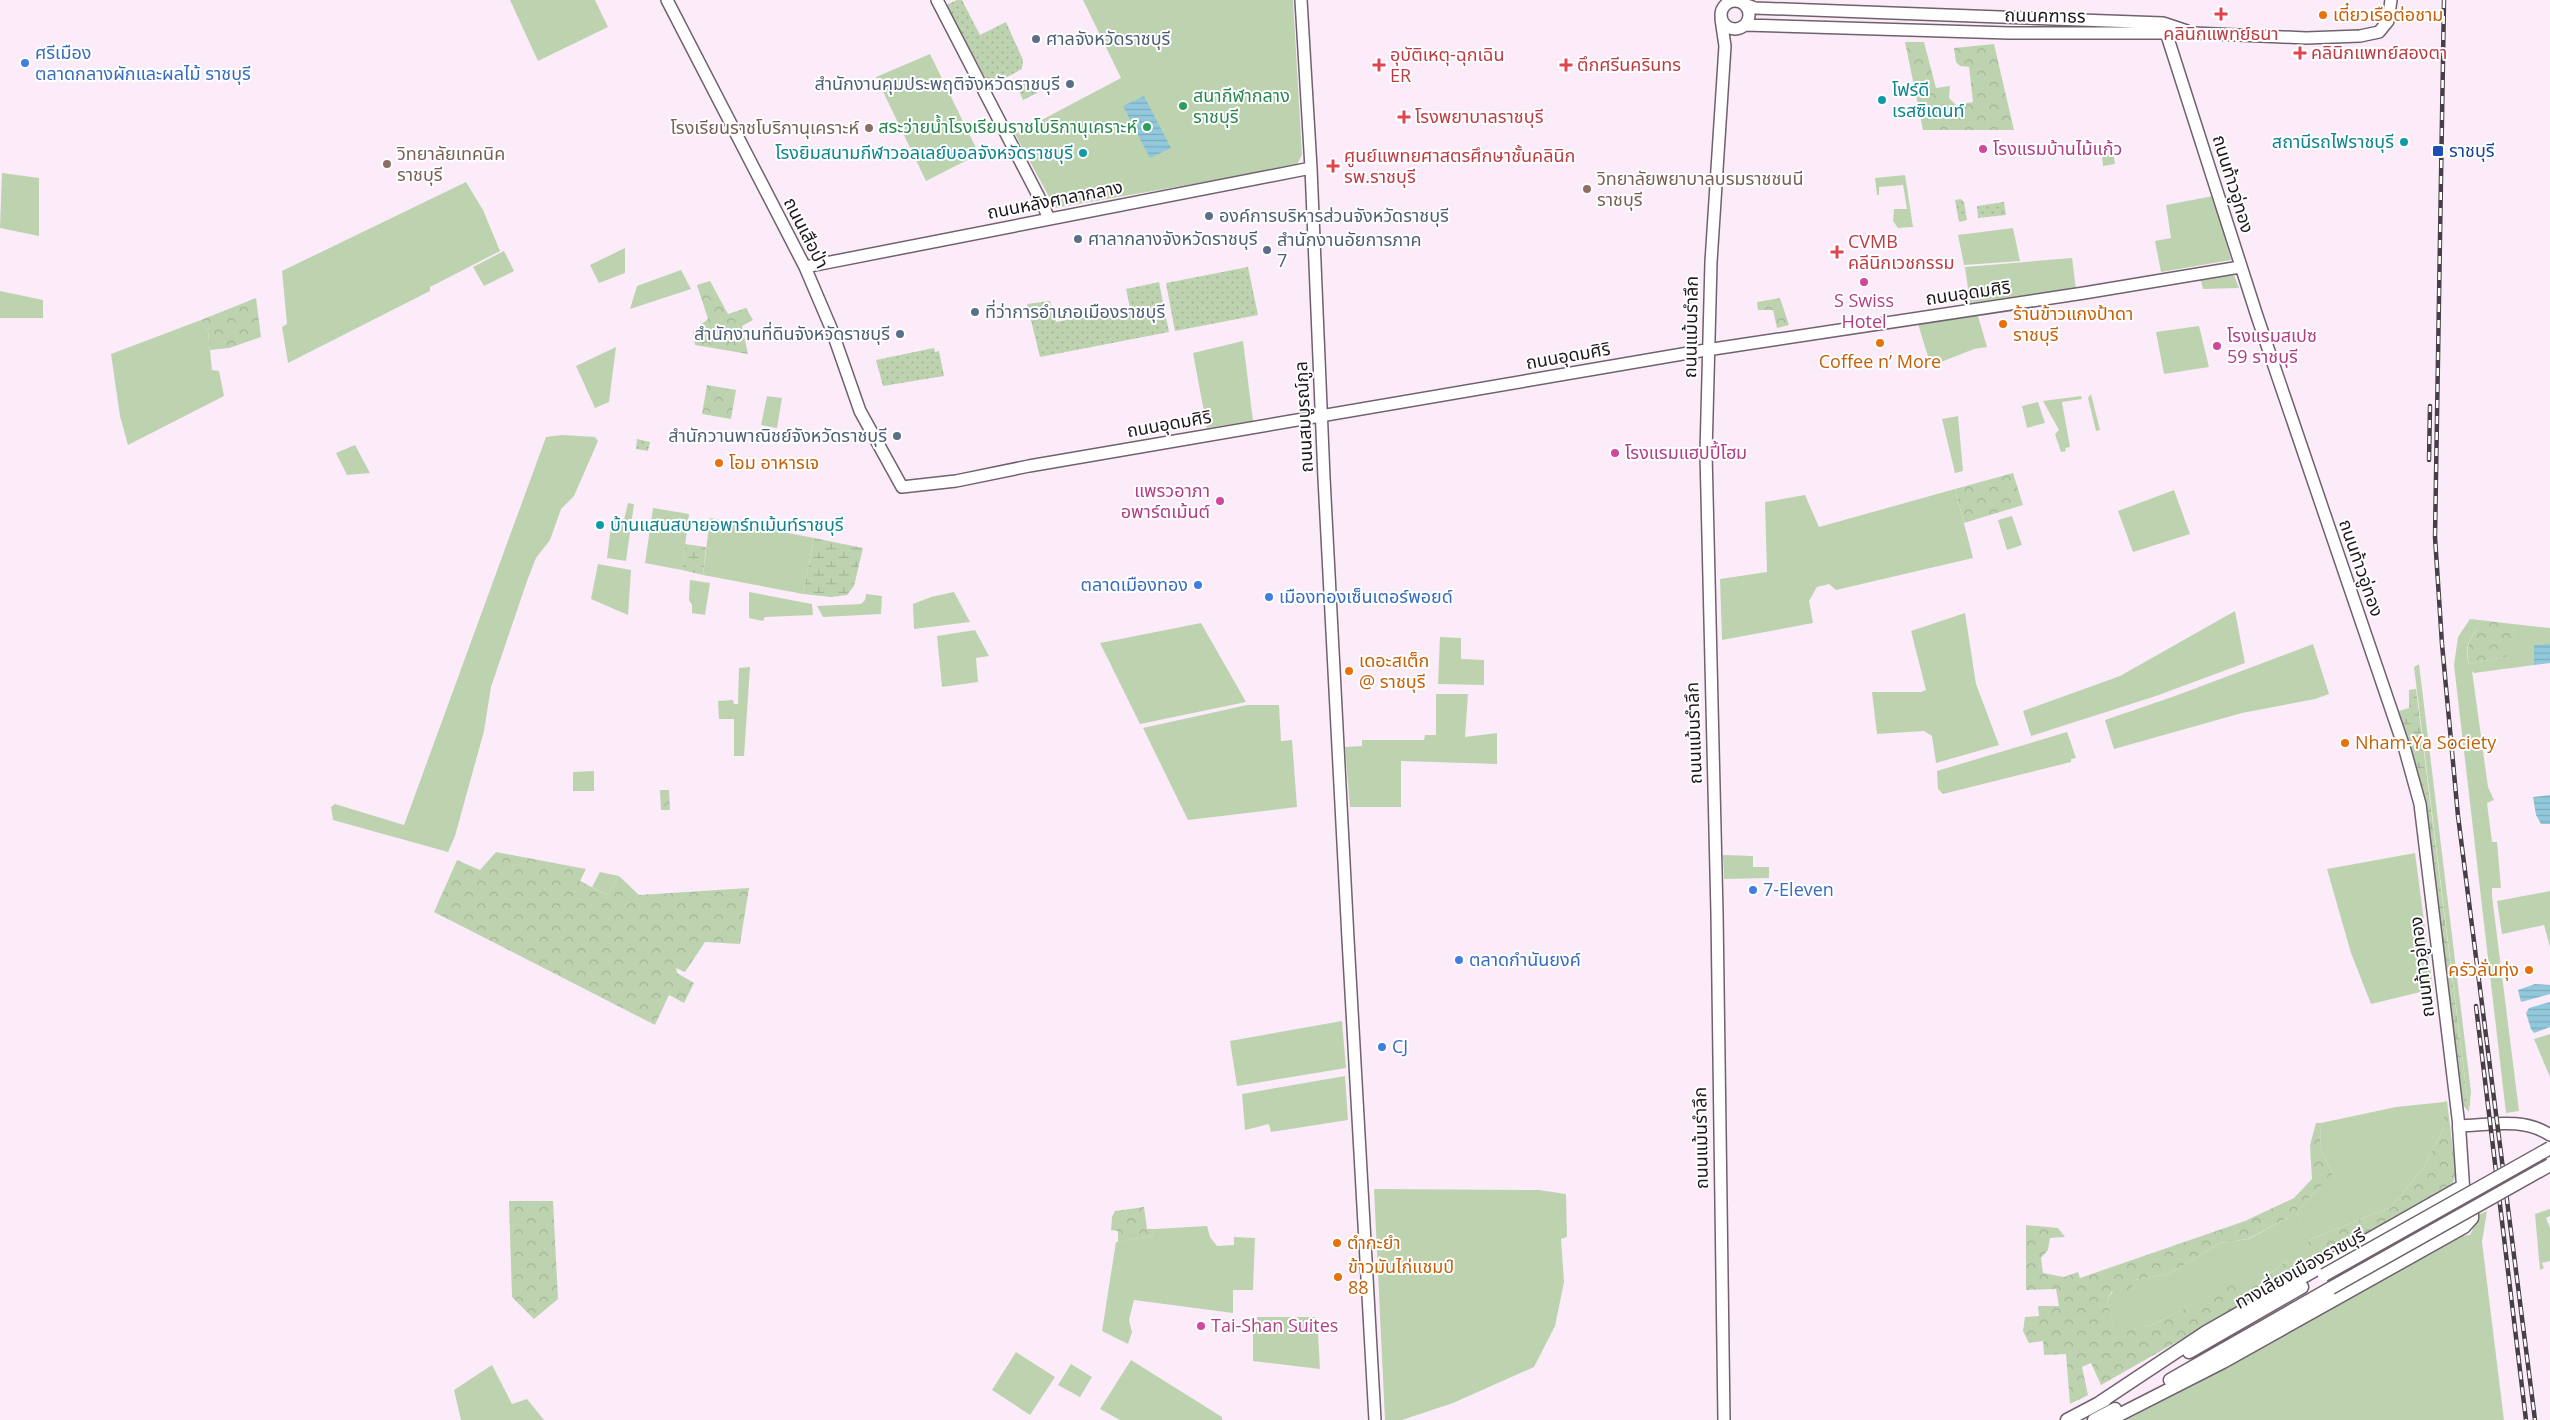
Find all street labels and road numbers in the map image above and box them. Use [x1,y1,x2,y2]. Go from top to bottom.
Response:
street label: ถนนคฑาธร [2004,2,2086,28]
street label: ถนนท้าวอู่ทอง [2207,132,2260,236]
street label: ถนนหลังศาลากลาง [985,174,1125,224]
street label: ถนนเสือป่า [779,193,835,272]
street label: ถนนอุดมศิริ [1924,274,2012,310]
street label: ถนนแม้นรำลึก [1677,276,1703,378]
street label: ถนนอุดมศิริ [1524,336,1612,374]
street label: ถนนสมบูรณ์กูล [1288,361,1319,473]
street label: ถนนอุดมศิริ [1125,404,1213,442]
street label: ถนนท้าวอู่ทอง [2333,516,2390,620]
street label: ถนนแม้นรำลึก [1679,681,1707,785]
street label: ถนนท้าวอู่ทอง [2403,915,2440,1019]
street label: ถนนแม้นรำลึก [1687,1087,1713,1189]
street label: ทางเลี่ยงเมืองราชบุรี [2230,1222,2369,1314]

